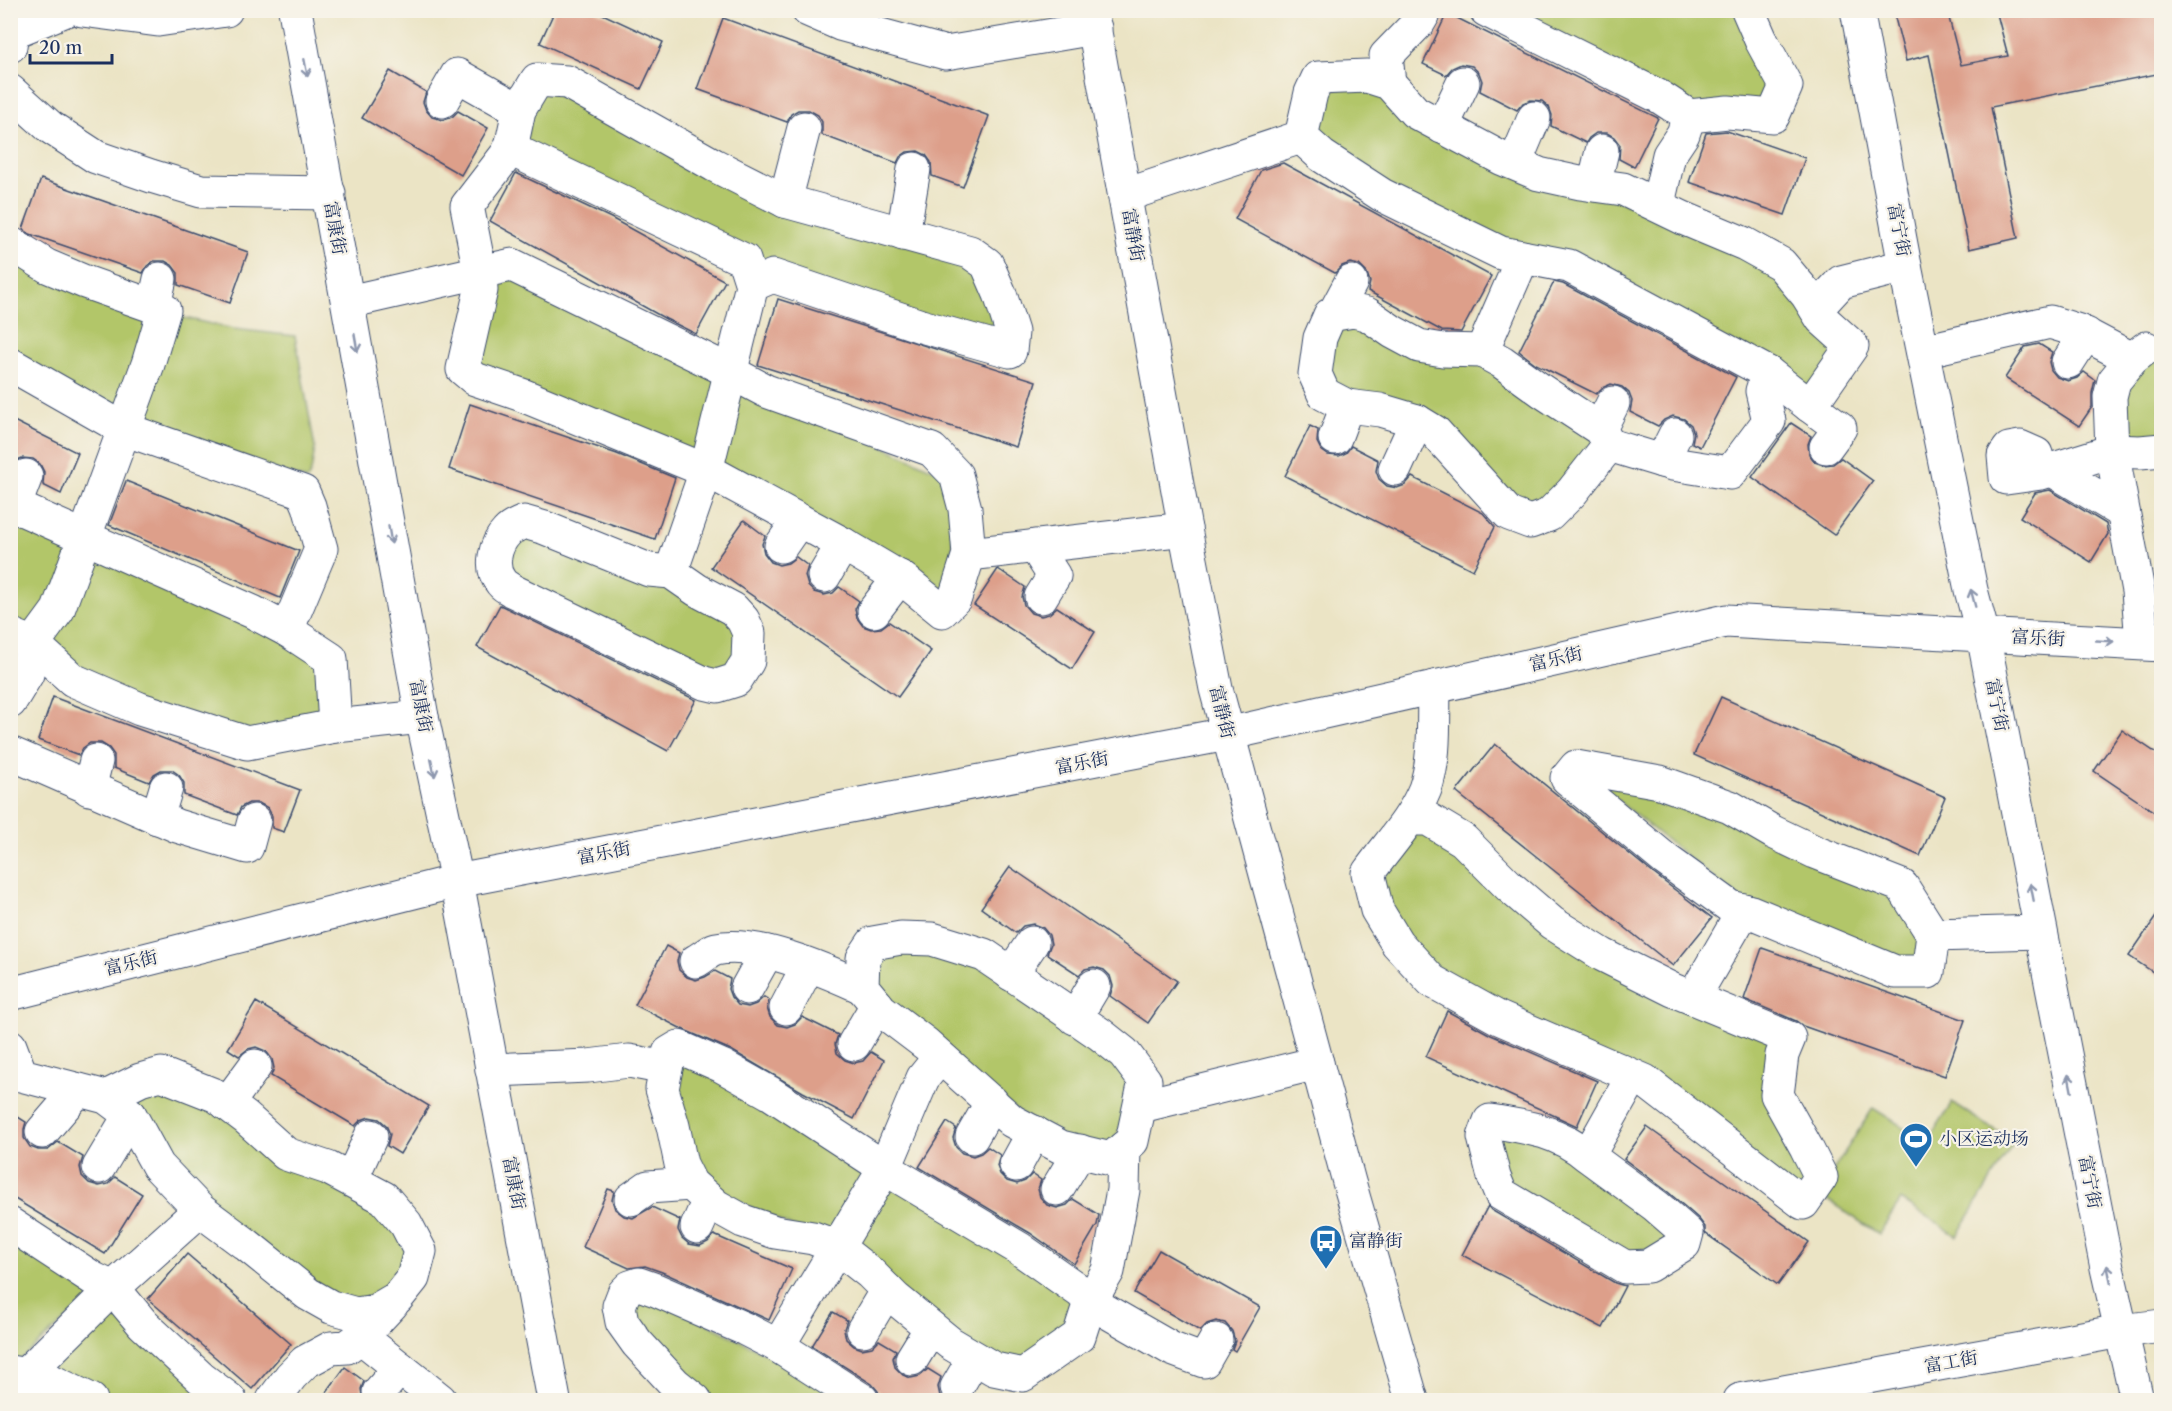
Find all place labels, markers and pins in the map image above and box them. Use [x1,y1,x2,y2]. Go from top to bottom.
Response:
sports icon: 小区运动场 [1898,1121,1934,1168]
place label: 小区运动场 [1939,1128,2029,1150]
bus stop icon: 富静街 [1308,1223,1344,1270]
place label: 富静街 [1349,1230,1403,1252]

